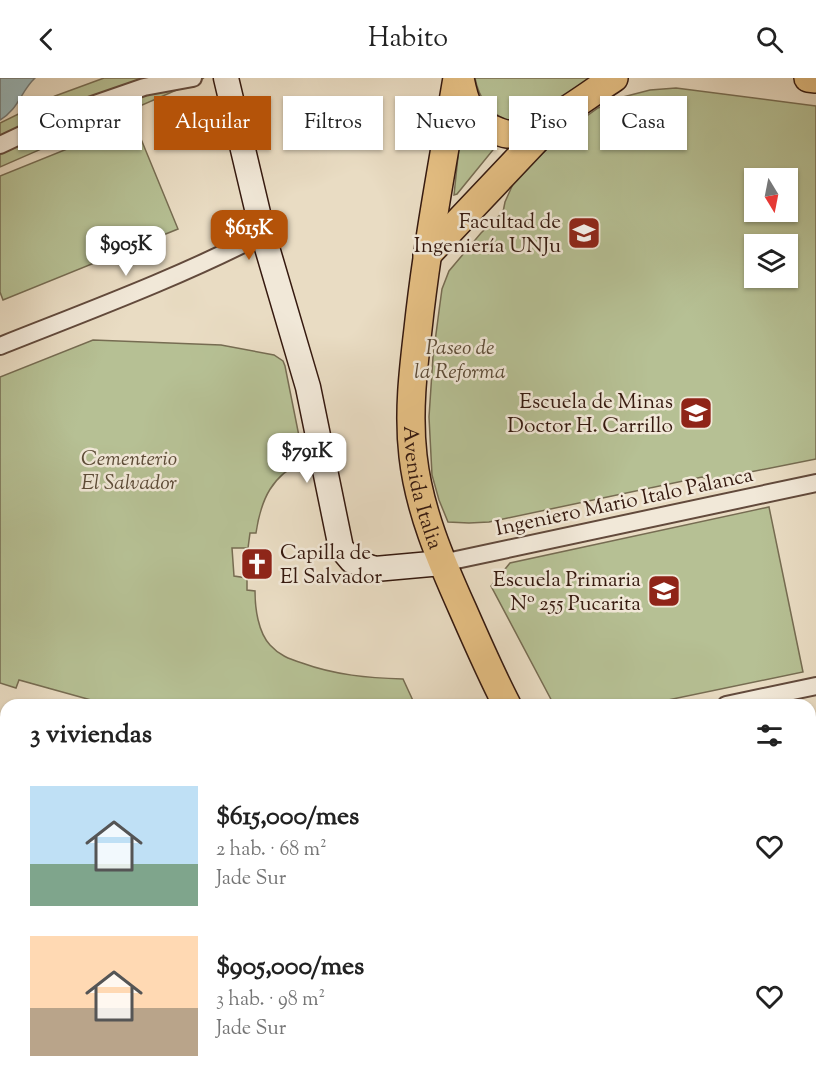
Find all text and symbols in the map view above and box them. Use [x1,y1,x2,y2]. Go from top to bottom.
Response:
text: Habito [368,20,448,59]
icon: back [30,23,63,56]
icon: search [753,23,786,56]
chip: Comprar [18,96,142,150]
chip: Alquilar [154,96,271,150]
chip: Filtros [283,96,383,150]
chip: Nuevo [395,96,497,150]
chip: Piso [509,96,588,150]
chip: Casa [600,96,687,150]
north arrow [744,168,798,222]
map controls [744,168,798,288]
place label: Facultad de Ingeniería UNJu [414,208,561,262]
pin: $615K [207,210,291,261]
text: $615K [225,215,273,244]
school or university icon: Facultad de Ingeniería UNJu [566,215,602,251]
pin: $905K [84,226,168,277]
text: $905K [100,231,152,260]
button: layers [744,234,798,288]
park label: Paseo de la Reforma [414,334,506,388]
place label: Escuela de Minas Doctor H. Carrillo [507,388,673,442]
school or university icon: Escuela de Minas Doctor H. Carrillo [678,395,714,431]
street label: Avenida Italia [394,425,449,554]
pin: $791K [265,433,349,484]
text: $791K [281,438,333,467]
park label: Cementerio El Salvador [81,445,178,499]
street label: Ingeniero Mario Italo Palanca [493,461,756,545]
place label: Capilla de El Salvador [280,539,382,593]
church icon: Capilla de El Salvador [239,546,275,582]
place label: Escuela Primaria Nº 255 Pucarita [493,566,641,620]
school or university icon: Escuela Primaria Nº 255 Pucarita [646,573,682,609]
text: 3 viviendas [30,717,152,754]
icon: filters [753,719,786,752]
text: $615,000/mes [216,799,359,836]
icon: home [78,810,150,882]
icon: heart [753,830,786,863]
text: 2 hab. · 68 m² [216,836,327,865]
text: Jade Sur [216,865,286,894]
text: $905,000/mes [216,949,364,986]
icon: home [78,960,150,1032]
icon: heart [753,980,786,1013]
text: 3 hab. · 98 m² [216,986,325,1015]
text: Jade Sur [216,1015,286,1044]

